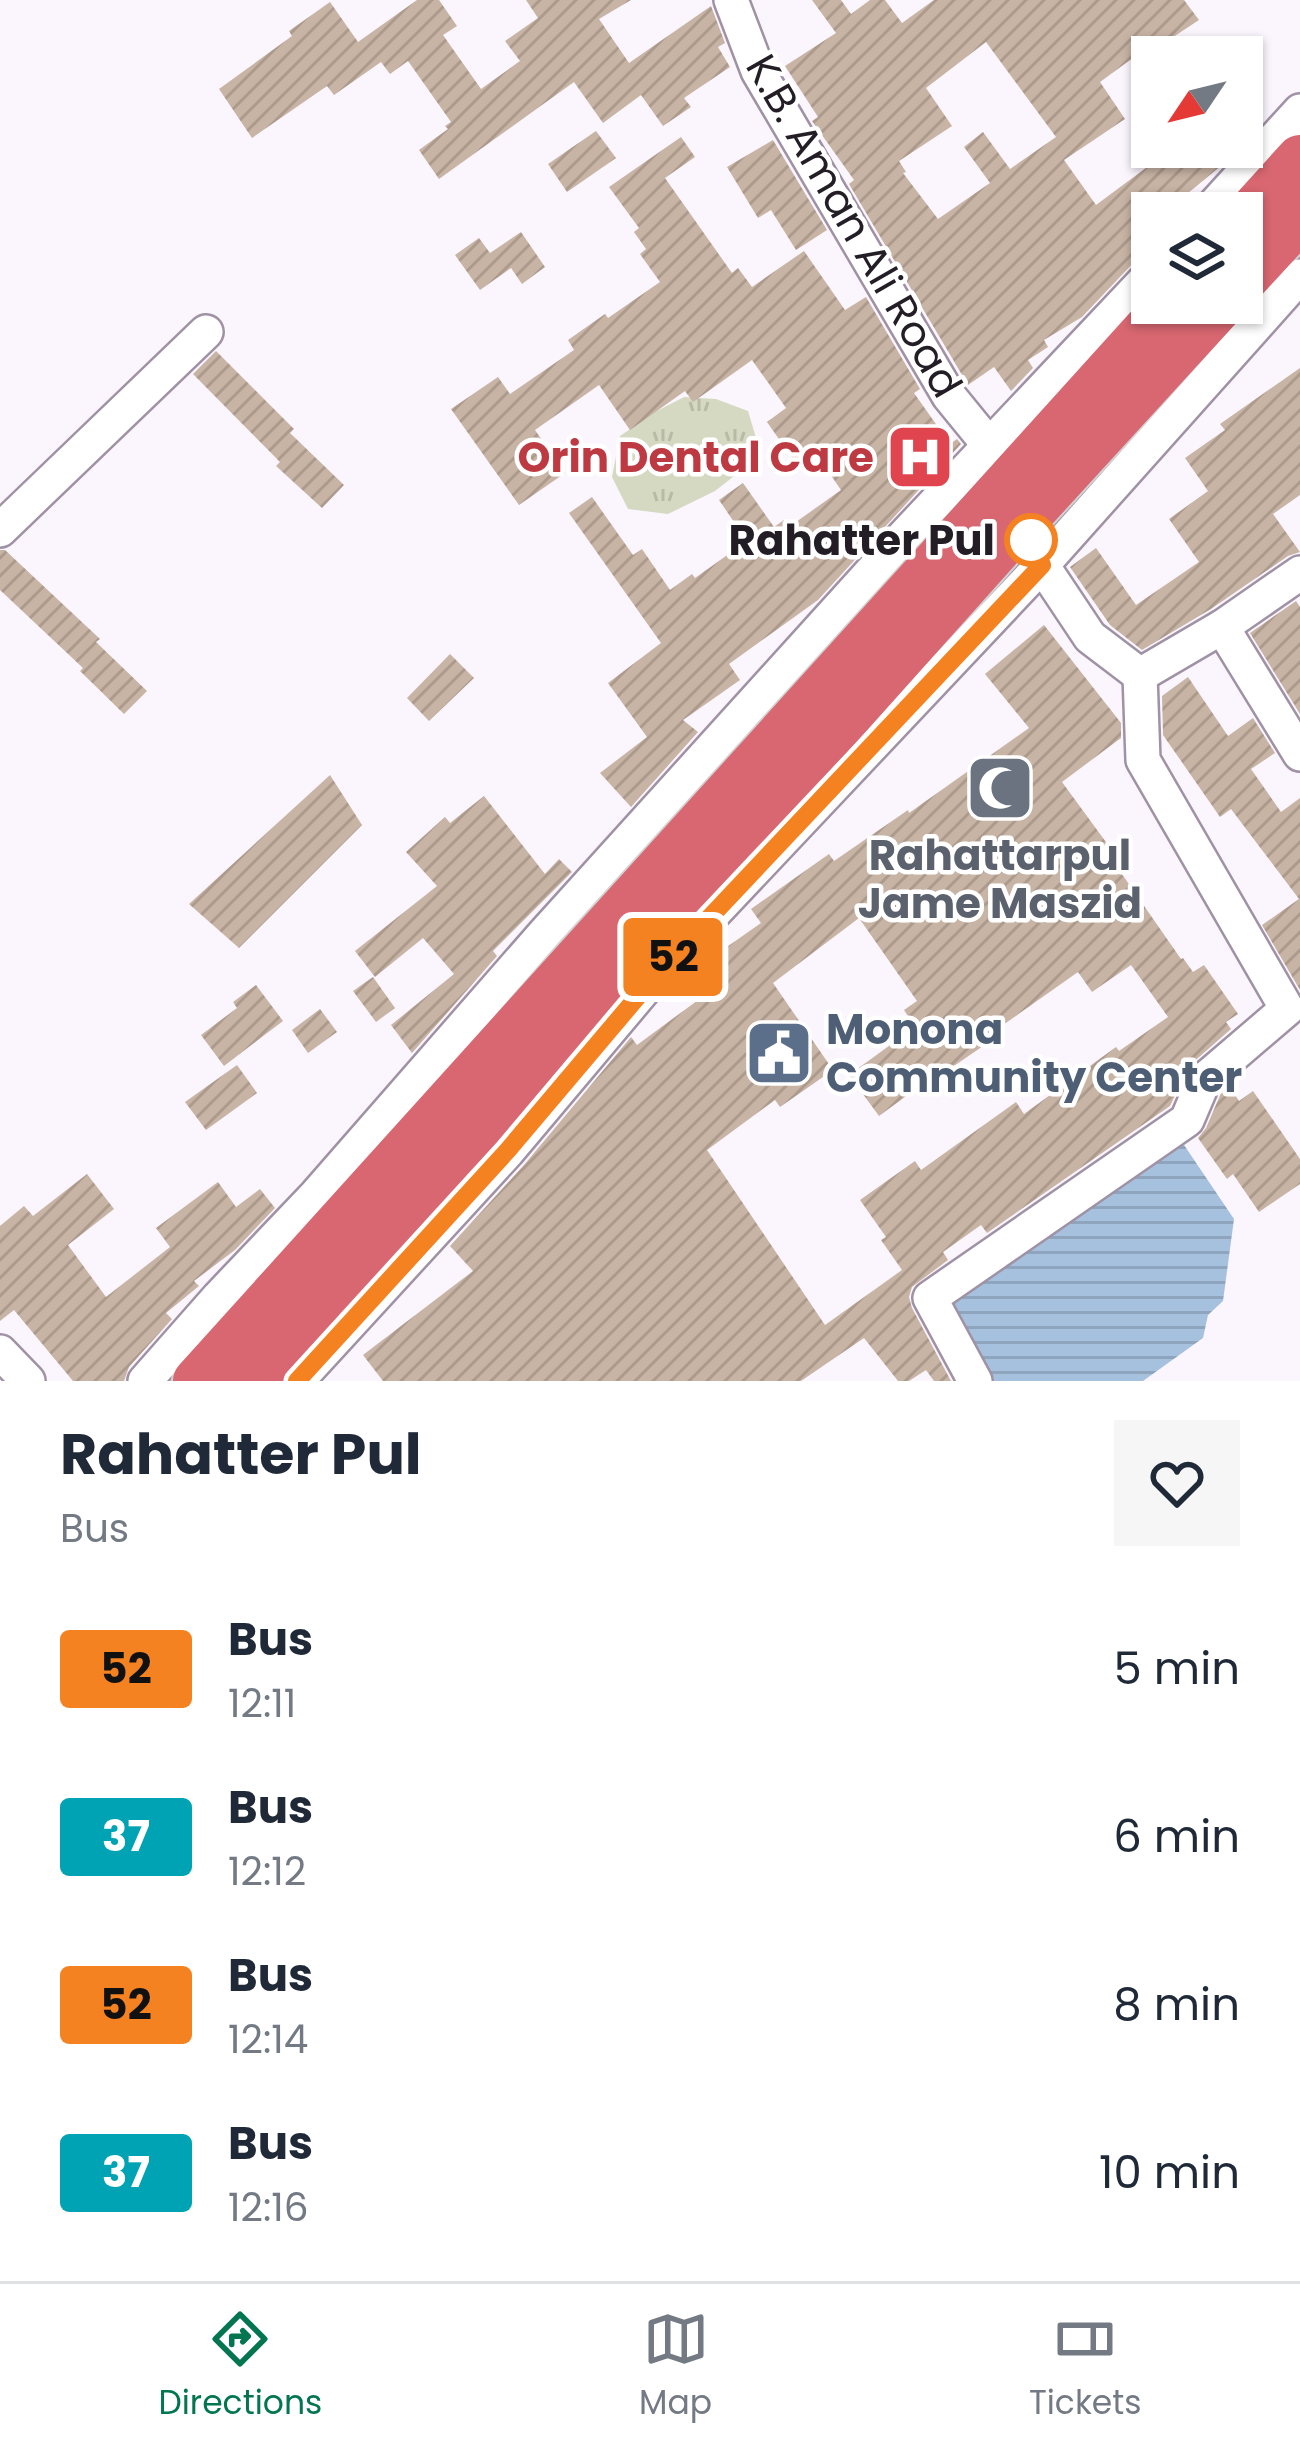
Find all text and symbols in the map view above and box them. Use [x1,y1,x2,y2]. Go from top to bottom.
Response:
north arrow [1131,36,1263,168]
map controls [1131,36,1263,324]
street label: K.B. Aman Ali Road [732,44,976,408]
button: layers [1131,192,1263,324]
hospital icon: Orin Dental Care [885,422,955,492]
place label: Orin Dental Care [517,428,874,487]
place label: Rahatter Pul [729,511,995,570]
marker: Rahatter Pul [1006,515,1056,565]
mosque icon: Rahattarpul Jame Maszid [965,753,1035,823]
place label: Rahattarpul Jame Maszid [858,826,1142,933]
line badge: 52 [619,918,727,996]
text: 52 [647,927,699,986]
place label: Monona Community Center [826,1000,1242,1107]
public building icon: Monona Community Center [744,1018,814,1088]
text: Rahatter Pul [60,1414,422,1494]
button: heart [1114,1420,1240,1546]
text: Bus [60,1501,129,1556]
text: Bus [228,1608,313,1671]
text: 5 min [1114,1637,1240,1700]
text: 52 [100,1639,152,1698]
text: 12:11 [228,1676,296,1731]
text: Bus [228,1776,313,1839]
text: 6 min [1113,1805,1240,1868]
text: 37 [102,1807,150,1866]
text: 12:12 [228,1844,306,1899]
text: Bus [228,1944,313,2007]
text: 8 min [1113,1973,1240,2036]
text: 52 [100,1975,152,2034]
text: 12:14 [228,2012,308,2067]
text: Bus [228,2112,313,2175]
text: 10 min [1099,2141,1240,2204]
text: 37 [102,2143,150,2202]
text: 12:16 [228,2180,308,2235]
tab: Directions [158,2306,322,2428]
tab: Map [639,2306,712,2428]
tab: Tickets [1029,2306,1142,2428]

